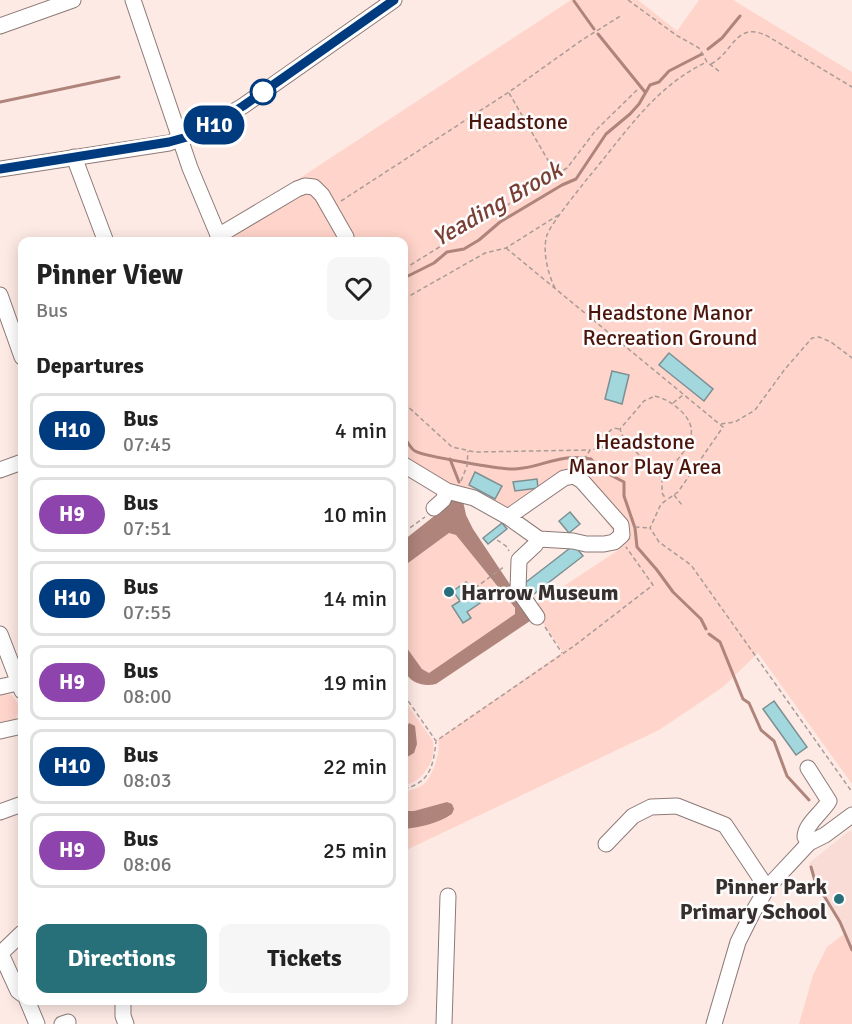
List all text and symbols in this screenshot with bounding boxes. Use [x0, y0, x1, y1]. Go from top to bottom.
unlabelled marker [250, 79, 276, 105]
line badge: H10 [180, 106, 248, 144]
park label: Headstone [468, 108, 568, 135]
text: H10 [195, 112, 233, 138]
water label: Yeading Brook [427, 154, 569, 253]
button: heart [327, 257, 390, 320]
text: Pinner View [36, 258, 183, 292]
text: Bus [36, 298, 68, 323]
park label: Headstone Manor Recreation Ground [583, 299, 757, 351]
text: Departures [36, 352, 144, 379]
text: Bus [123, 405, 158, 432]
text: H10 [53, 417, 91, 443]
text: 4 min [335, 417, 387, 444]
park label: Headstone Manor Play Area [568, 428, 722, 480]
text: 07:45 [123, 432, 172, 457]
text: Bus [123, 489, 158, 516]
text: H9 [59, 501, 85, 527]
text: 10 min [323, 501, 387, 528]
text: 07:51 [123, 516, 172, 541]
text: Bus [123, 573, 158, 600]
place label: Harrow Museum [461, 579, 619, 606]
text: H10 [53, 585, 91, 611]
text: 14 min [323, 585, 387, 612]
marker: Harrow Museum [442, 585, 456, 599]
text: 07:55 [123, 600, 172, 625]
text: Bus [123, 657, 158, 684]
text: H9 [59, 669, 85, 695]
text: 19 min [323, 669, 387, 696]
text: 08:00 [123, 684, 172, 709]
text: Bus [123, 741, 158, 768]
text: H10 [53, 753, 91, 779]
text: 22 min [323, 753, 387, 780]
text: 08:03 [123, 768, 172, 793]
text: Bus [123, 825, 158, 852]
text: H9 [59, 837, 85, 863]
text: 25 min [323, 837, 387, 864]
text: 08:06 [123, 852, 172, 877]
place label: Pinner Park Primary School [680, 873, 827, 925]
marker: Pinner Park Primary School [832, 892, 846, 906]
button: Directions [36, 924, 207, 993]
button: Tickets [219, 924, 390, 993]

